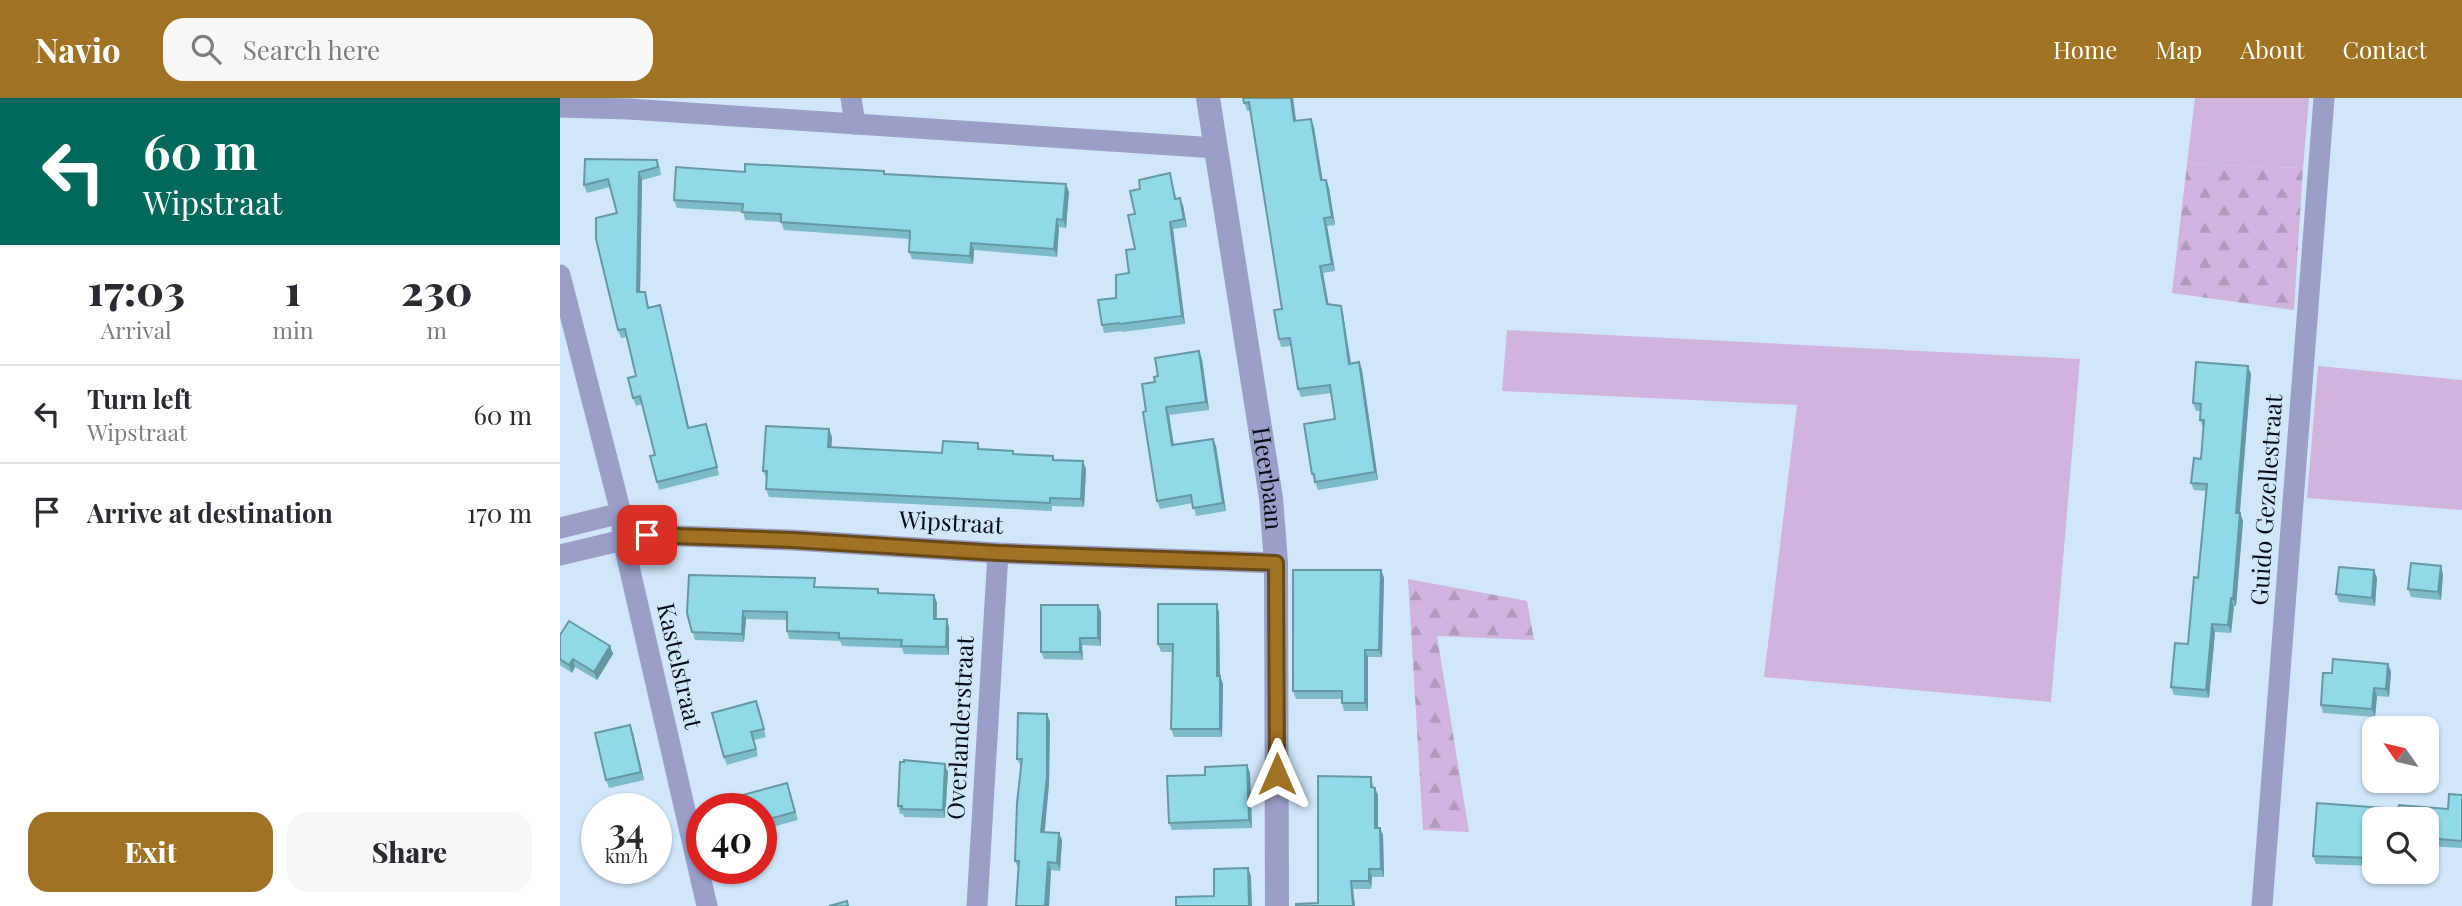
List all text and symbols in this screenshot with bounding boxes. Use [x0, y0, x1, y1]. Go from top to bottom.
search box [163, 18, 653, 81]
text: Navio [35, 27, 121, 71]
icon: search [187, 30, 225, 68]
text: Search here [243, 32, 380, 67]
text: Home [2053, 33, 2117, 65]
text: Map [2155, 33, 2202, 65]
text: About [2240, 33, 2304, 65]
text: Contact [2342, 33, 2427, 65]
text: 60 m [143, 117, 258, 182]
icon: left [28, 126, 119, 217]
text: Wipstraat [143, 180, 282, 223]
text: 17:03 [88, 261, 185, 317]
text: 1 [285, 261, 301, 317]
text: 230 [401, 261, 472, 317]
text: Arrival [101, 314, 172, 345]
text: min [273, 314, 313, 345]
text: m [426, 314, 447, 345]
text: Turn left [87, 381, 192, 416]
street label: Guido Gezellestraat [2242, 393, 2288, 606]
icon: left [28, 395, 66, 433]
text: 60 m [473, 397, 532, 432]
text: Wipstraat [87, 416, 187, 447]
street label: Heerbaan [1246, 424, 1291, 531]
icon: arrive [28, 493, 66, 531]
text: Arrive at destination [87, 495, 333, 530]
text: 170 m [467, 495, 532, 530]
street label: Wipstraat [897, 502, 1005, 540]
pin [617, 505, 677, 565]
icon: arrive [628, 516, 666, 554]
street label: Kastelstraat [651, 599, 711, 732]
street label: Overlanderstraat [938, 635, 980, 821]
north arrow [2362, 716, 2440, 793]
map controls [2362, 716, 2439, 884]
position arrow [1240, 737, 1314, 811]
speed limit sign: 40 [686, 793, 777, 884]
text: 34 [609, 806, 644, 853]
button: search [2362, 807, 2439, 884]
button: Exit [28, 812, 273, 892]
button: Share [287, 812, 532, 892]
text: km/h [605, 844, 648, 868]

